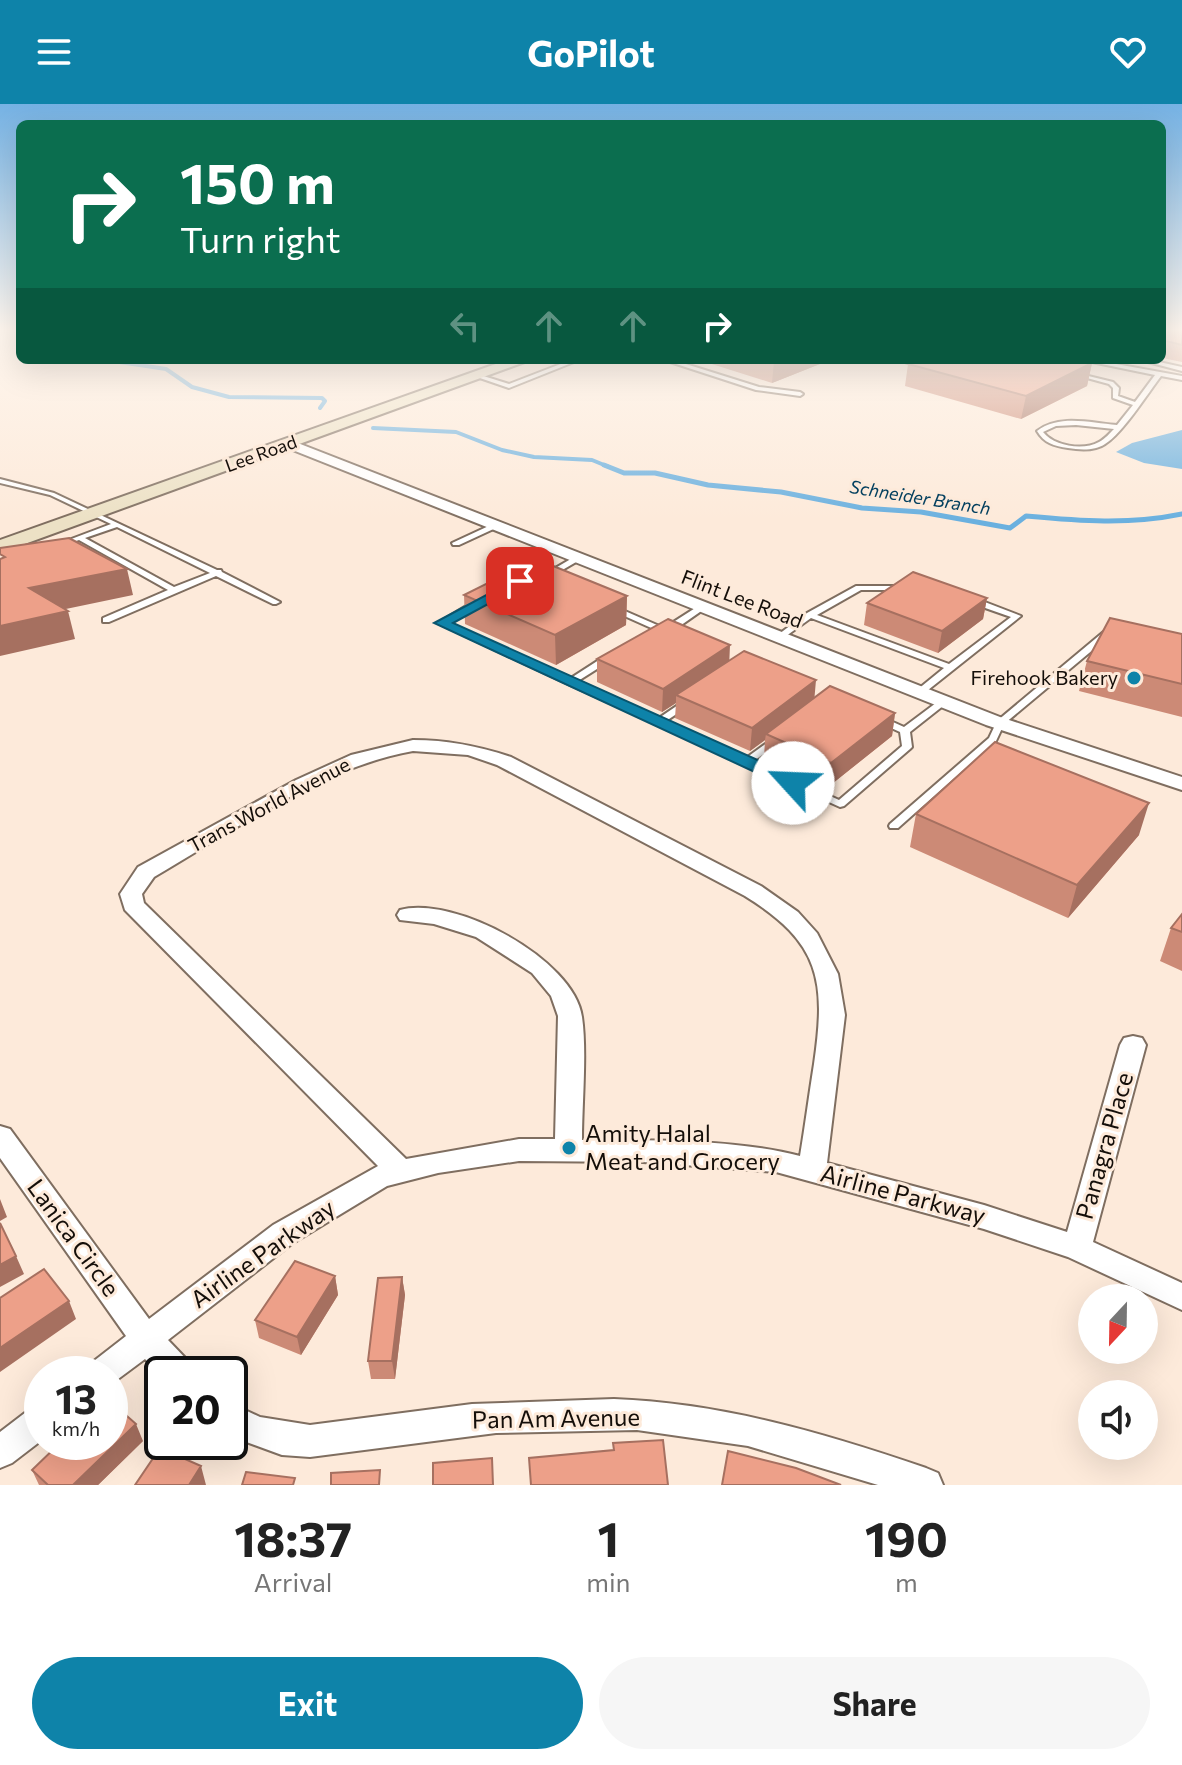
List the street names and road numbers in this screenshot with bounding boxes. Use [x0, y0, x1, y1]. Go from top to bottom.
street label: Lee Road [222, 430, 300, 476]
street label: Flint Lee Road [678, 564, 807, 632]
street label: Trans World Avenue [183, 751, 354, 857]
street label: Panagra Place [1069, 1069, 1138, 1222]
street label: Airline Parkway [818, 1158, 989, 1229]
street label: Lanica Circle [22, 1173, 126, 1301]
street label: Airline Parkway [184, 1192, 340, 1313]
street label: Pan Am Avenue [472, 1402, 640, 1433]

